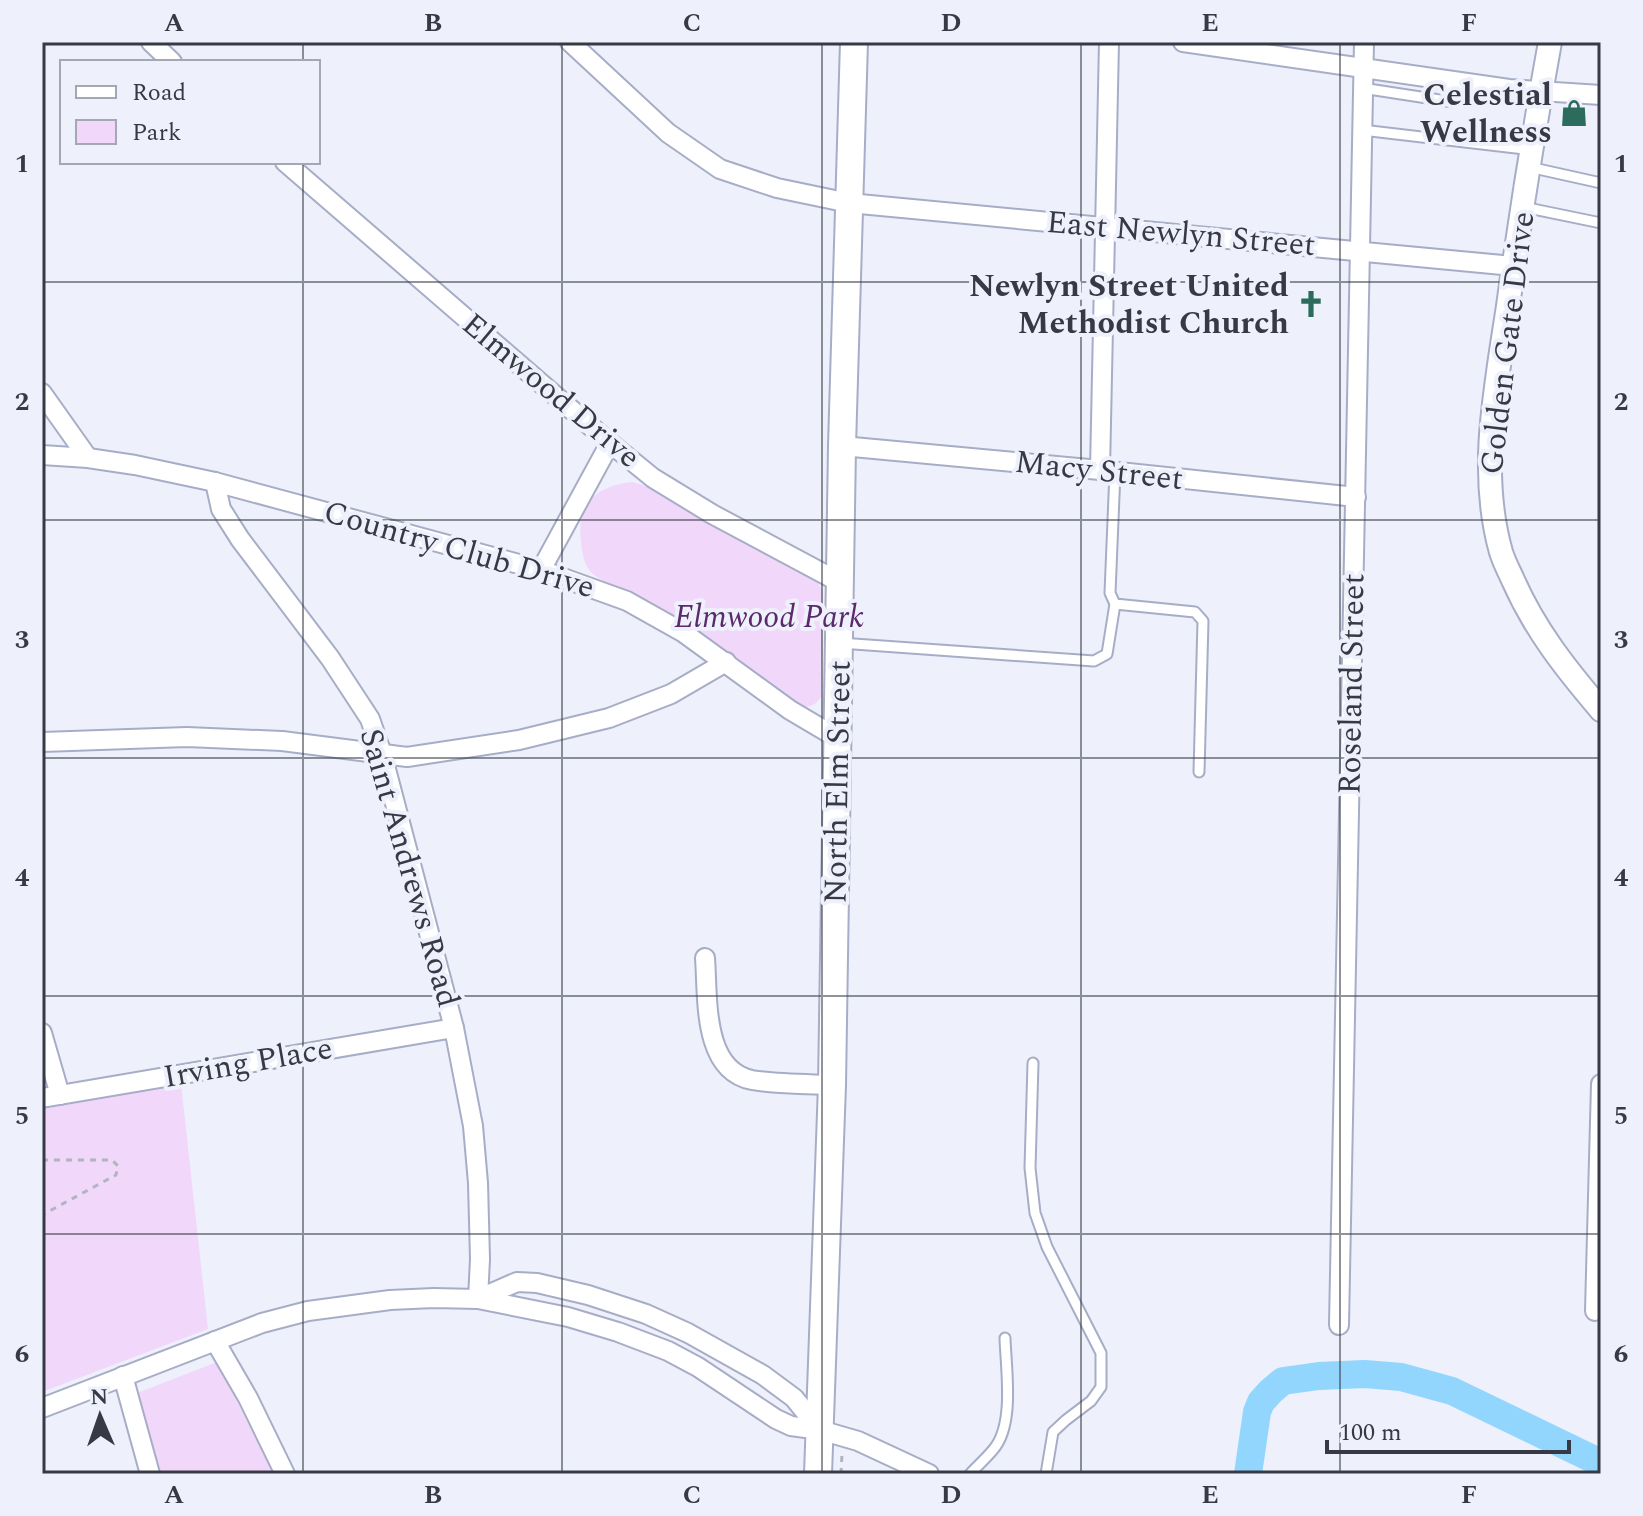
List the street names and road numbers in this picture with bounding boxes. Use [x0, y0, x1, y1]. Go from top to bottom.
street label: East Newlyn Street [1044, 198, 1318, 270]
street label: Golden Gate Drive [1468, 209, 1548, 477]
street label: Elmwood Drive [451, 301, 651, 481]
street label: Macy Street [1012, 438, 1186, 504]
street label: Country Club Drive [318, 488, 600, 612]
street label: Roseland Street [1326, 573, 1378, 795]
street label: North Elm Street [811, 660, 865, 904]
street label: Saint Andrews Road [346, 723, 472, 1013]
street label: Irving Place [160, 1024, 336, 1102]

